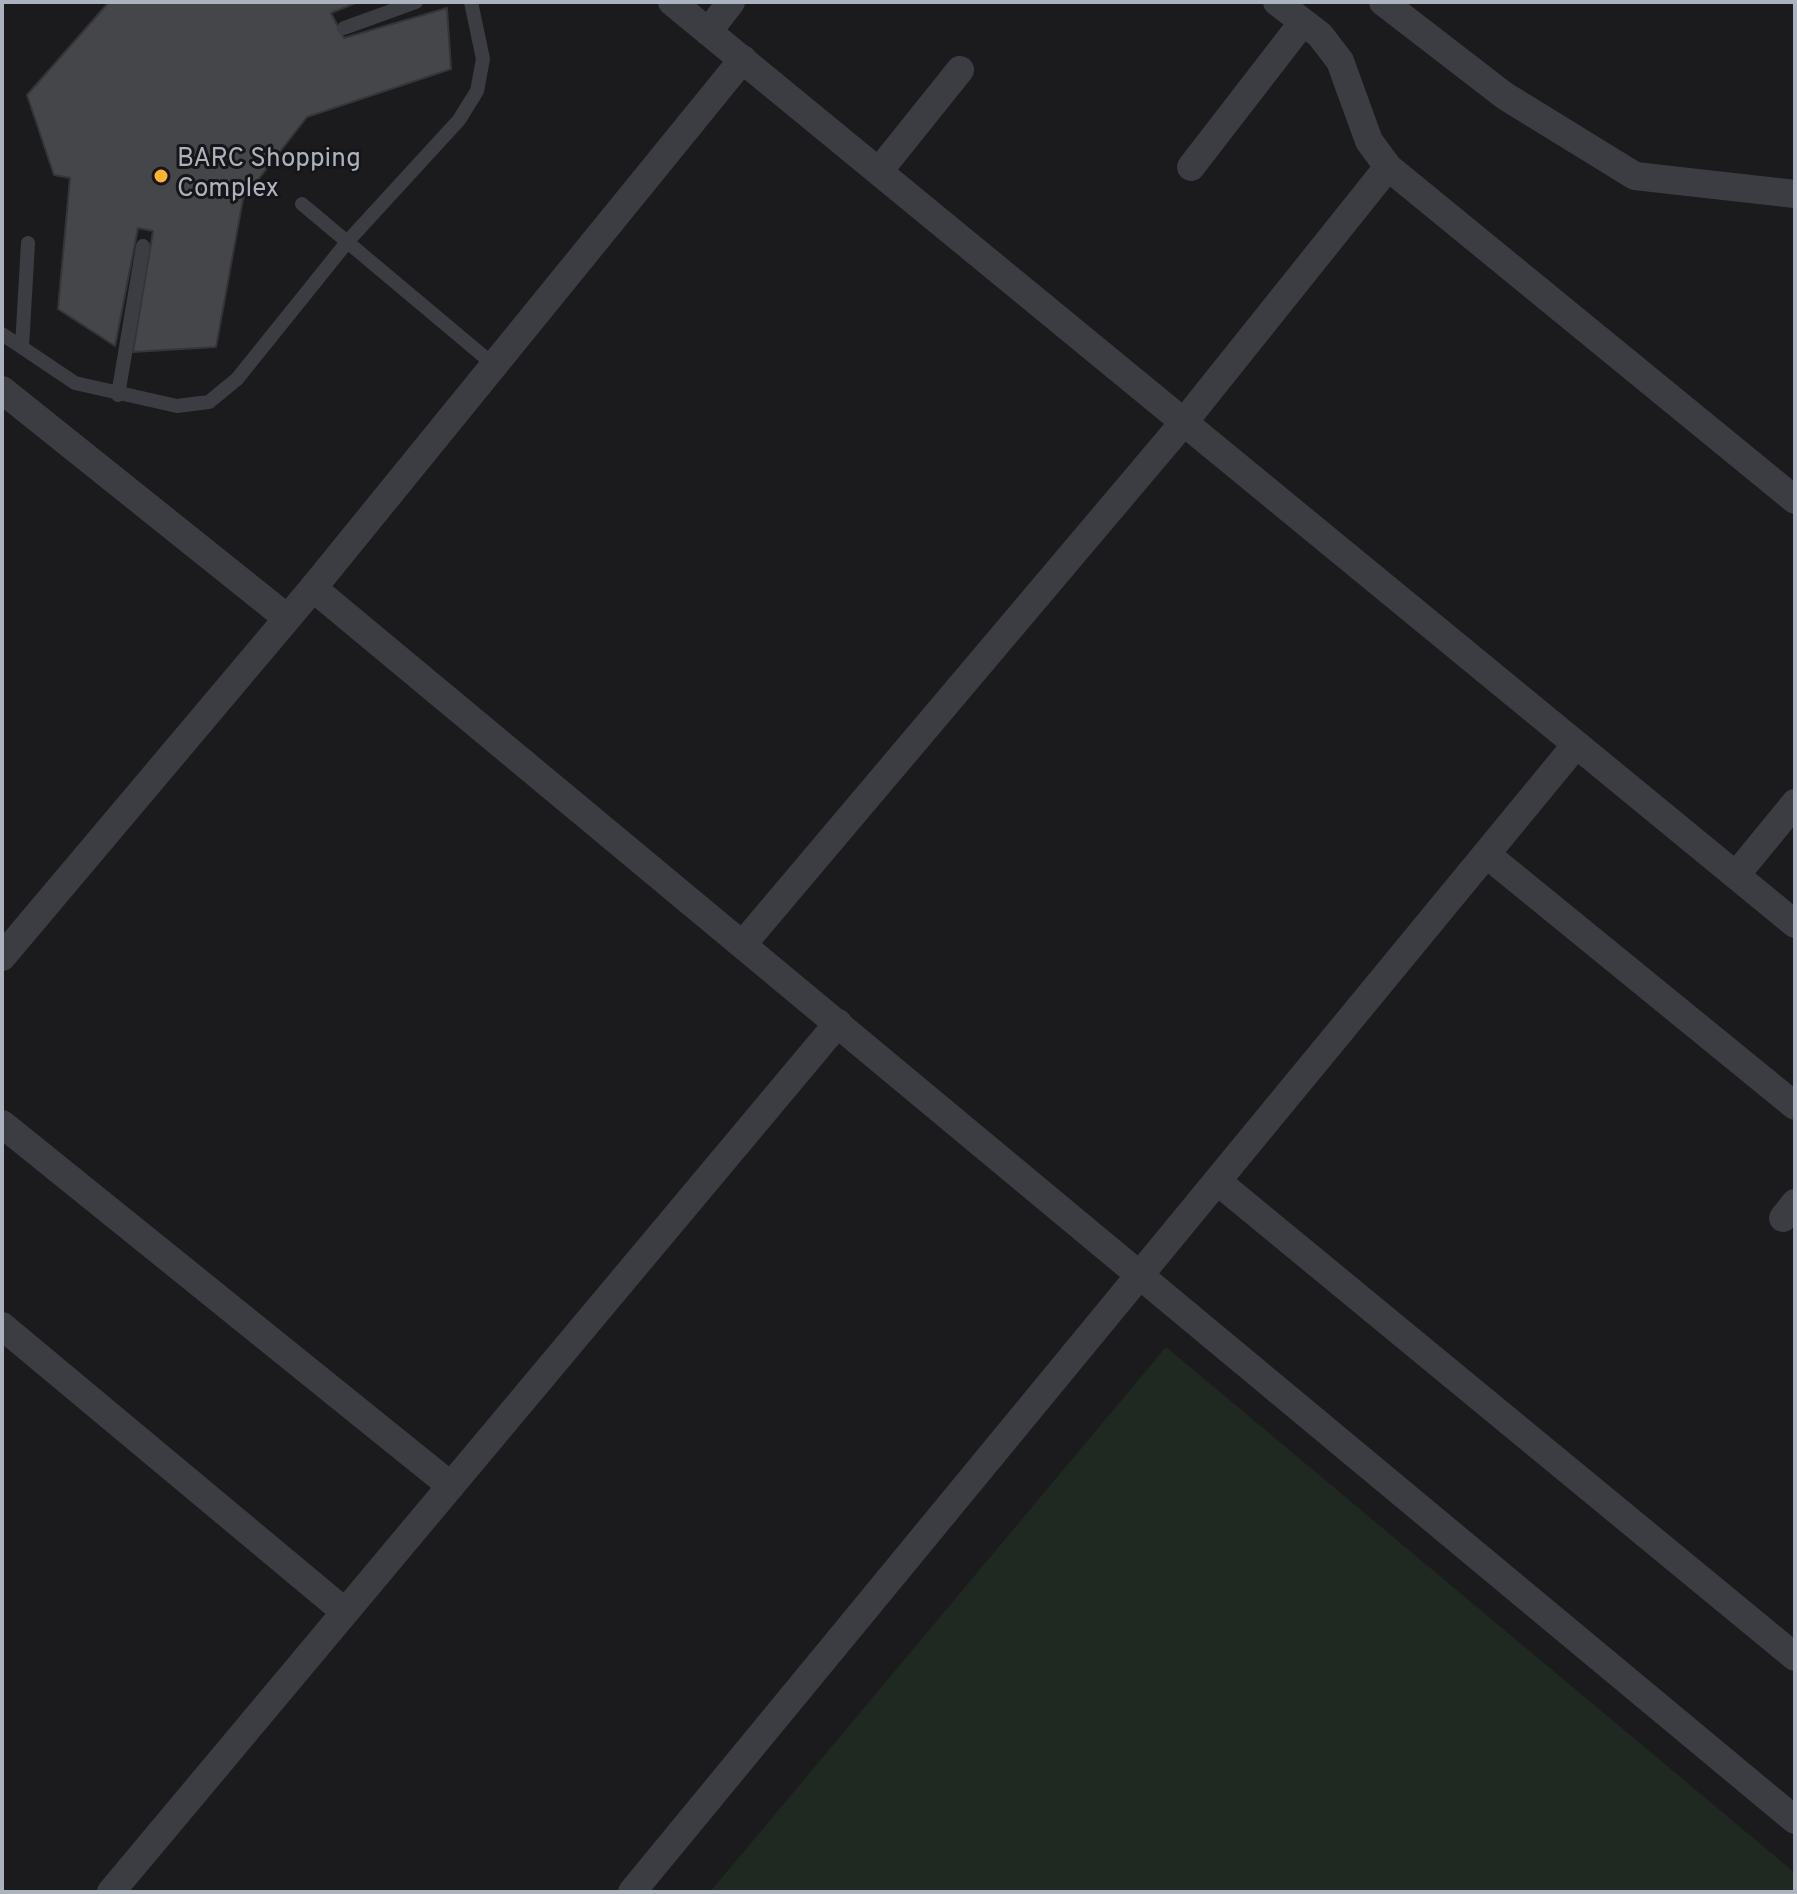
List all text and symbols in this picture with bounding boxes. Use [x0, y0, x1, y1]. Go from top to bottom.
place label: BARC Shopping Complex [177, 145, 361, 206]
marker: BARC Shopping Complex [152, 167, 170, 185]

